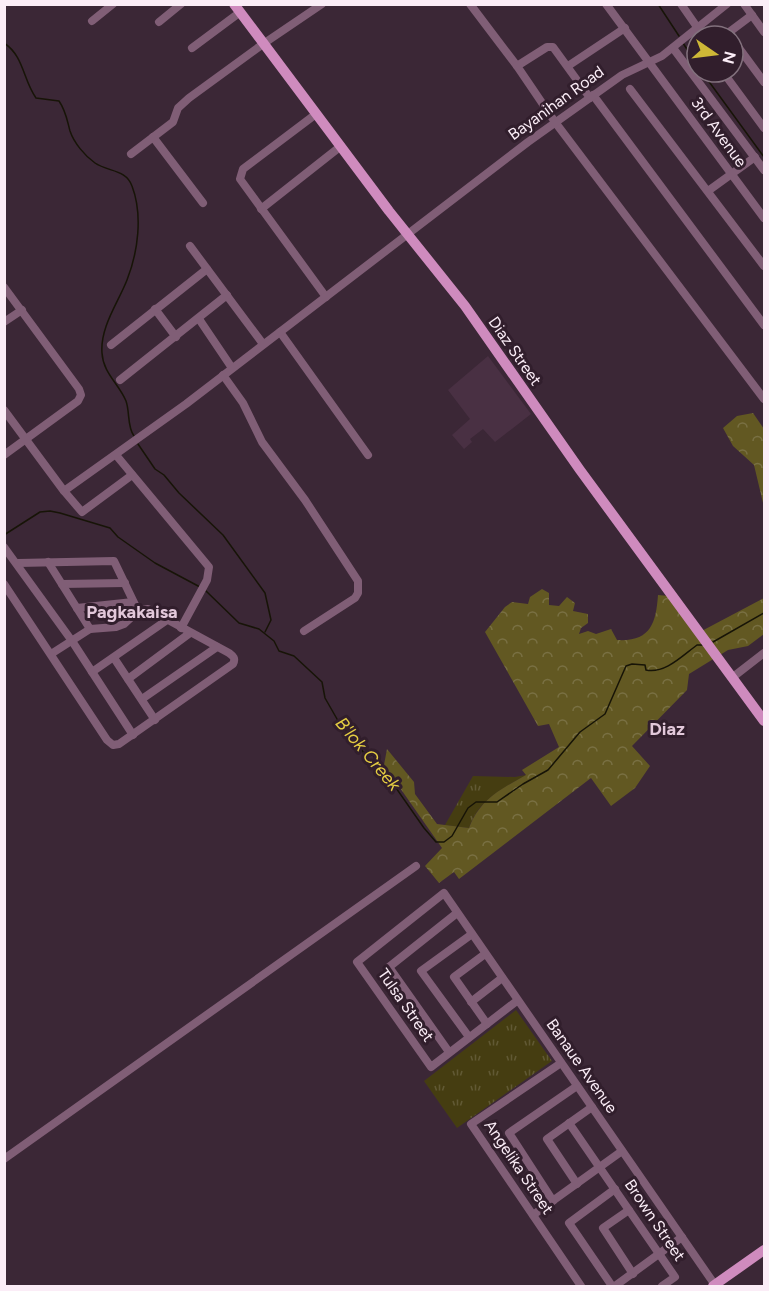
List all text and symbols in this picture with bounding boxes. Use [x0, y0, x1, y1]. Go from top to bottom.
north arrow [685, 24, 745, 84]
text: N [718, 49, 740, 66]
street label: Bayanihan Road [504, 62, 608, 144]
street label: 3rd Avenue [687, 93, 751, 171]
street label: Diaz Street [484, 313, 546, 389]
district label: Pagkakaisa [86, 601, 178, 623]
water label: B'lok Creek [331, 713, 406, 796]
district label: Diaz [649, 718, 685, 740]
street label: Tulsa Street [374, 965, 438, 1045]
street label: Banaue Avenue [542, 1015, 622, 1117]
street label: Angelika Street [480, 1116, 558, 1218]
street label: Brown Street [621, 1176, 689, 1264]

